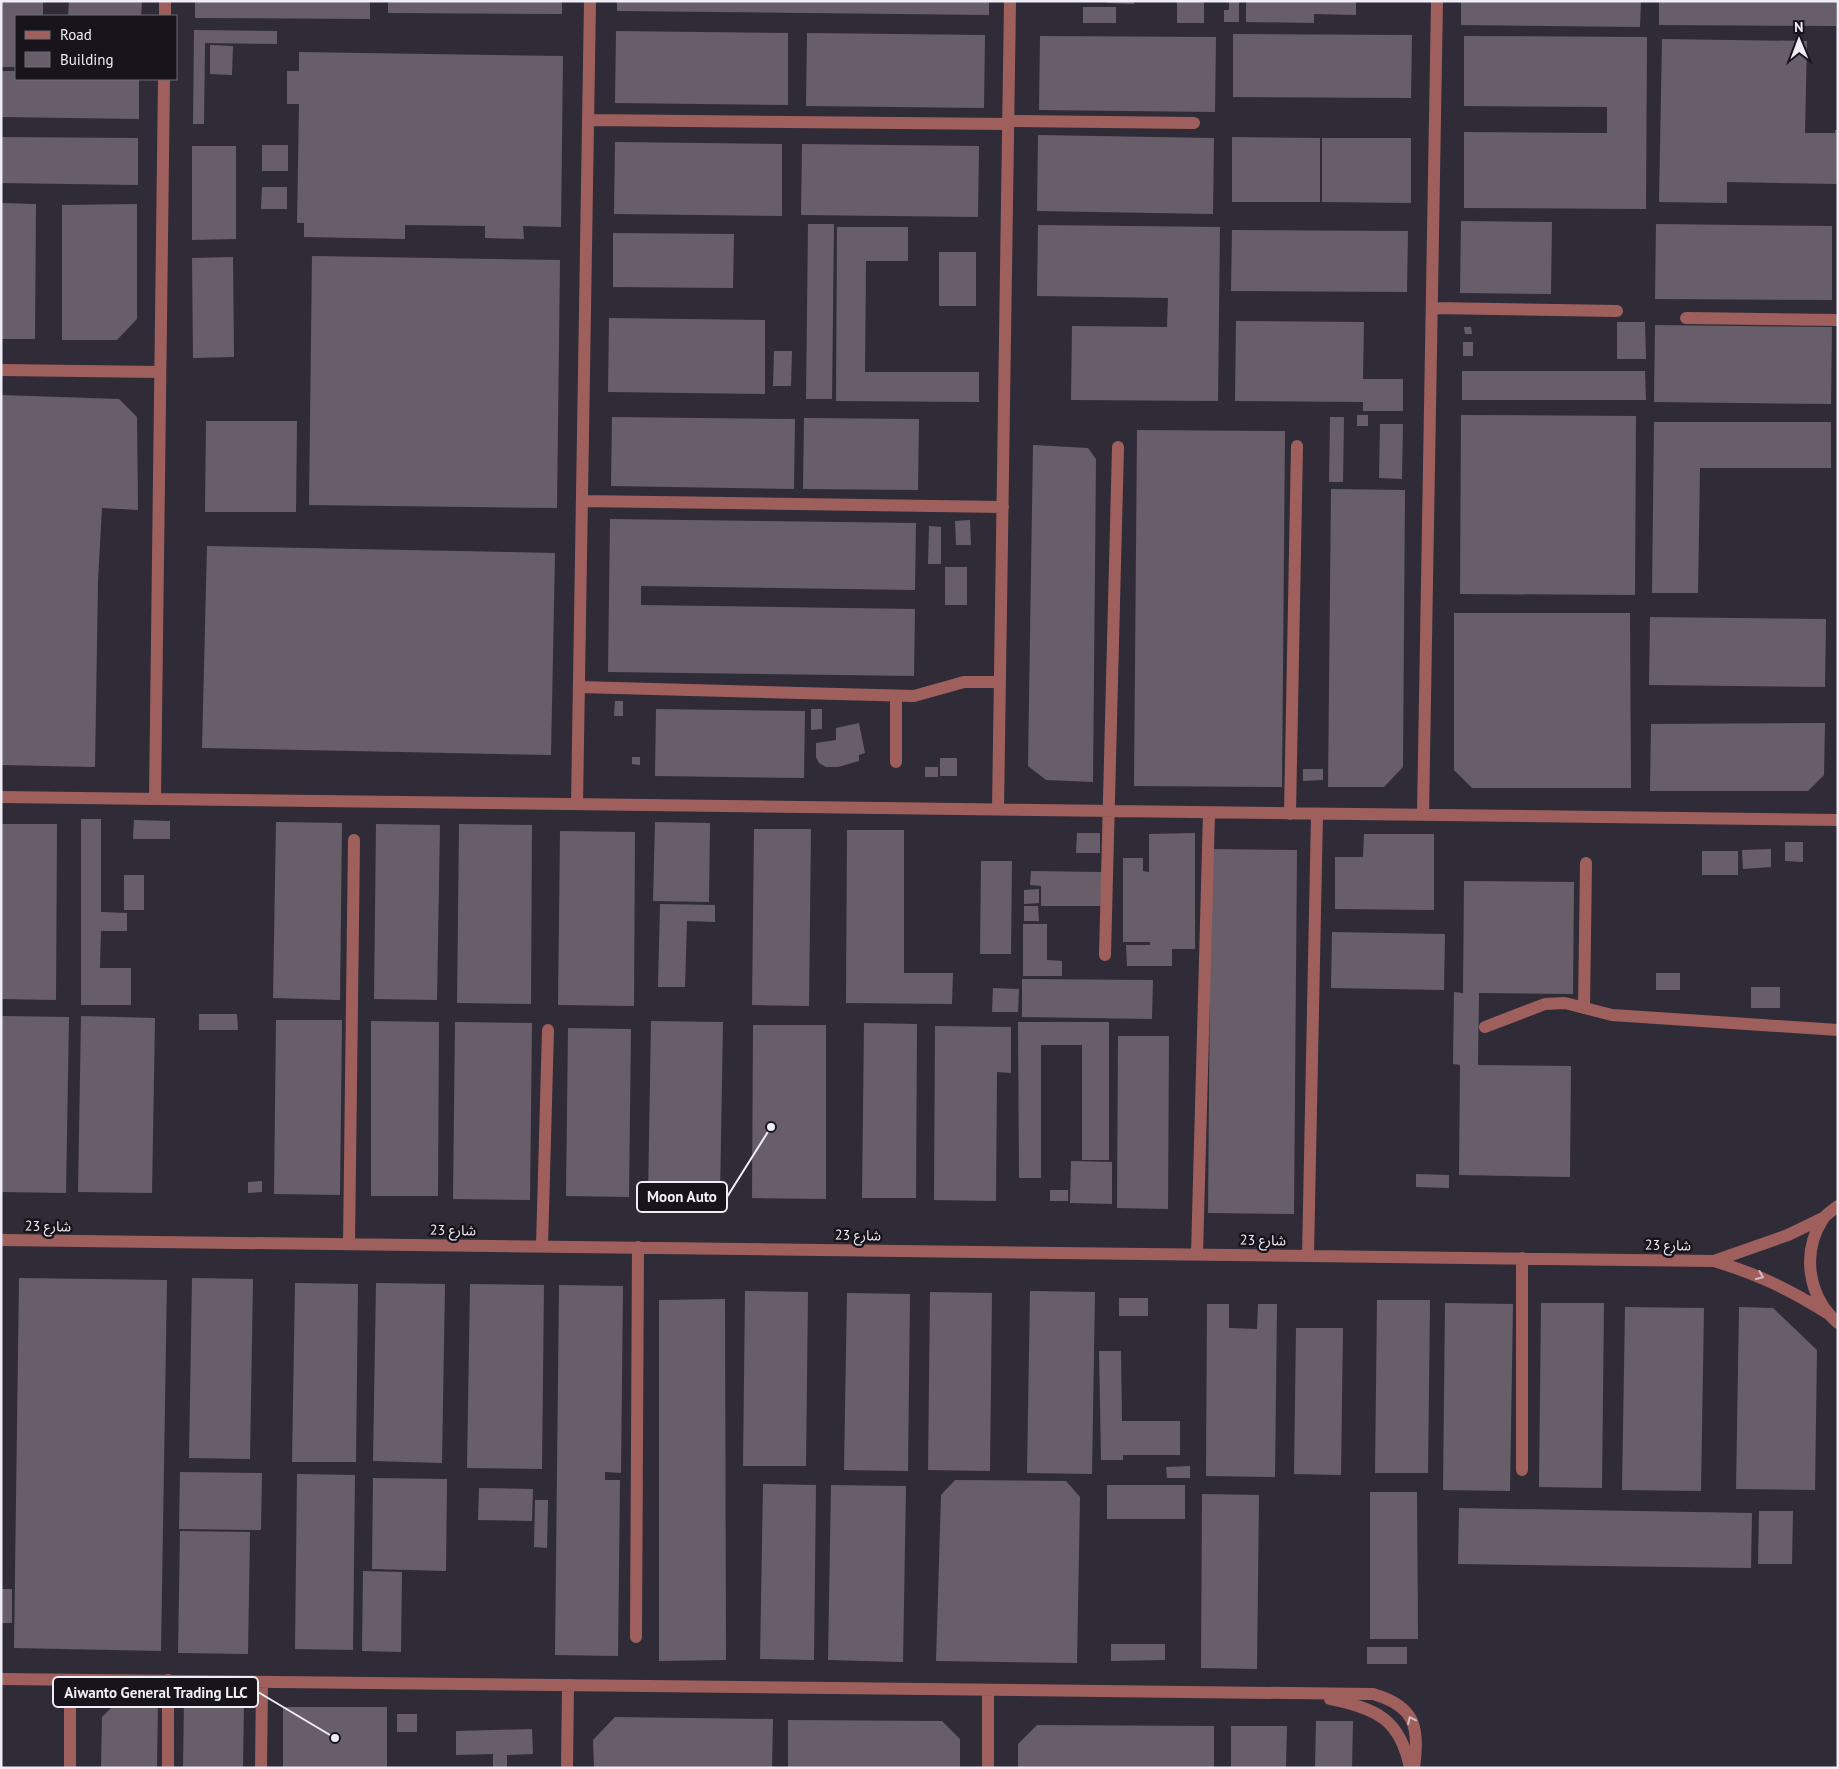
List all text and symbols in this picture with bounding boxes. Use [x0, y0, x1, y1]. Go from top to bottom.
legend [15, 15, 178, 80]
north arrow [1774, 15, 1824, 65]
text: N [1794, 18, 1804, 36]
text: Road [60, 25, 92, 44]
text: Building [60, 50, 114, 69]
callout: Moon Auto [637, 1182, 727, 1212]
text: Moon Auto [647, 1187, 717, 1206]
street label: شارع 23 [25, 1217, 71, 1237]
street label: شارع 23 [430, 1221, 476, 1241]
street label: شارع 23 [835, 1226, 881, 1246]
street label: شارع 23 [1240, 1231, 1286, 1251]
street label: شارع 23 [1645, 1236, 1691, 1256]
one-way arrow [1755, 1270, 1764, 1281]
callout: Aiwanto General Trading LLC [53, 1677, 258, 1707]
text: Aiwanto General Trading LLC [64, 1683, 248, 1702]
one-way arrow [1407, 1716, 1417, 1725]

